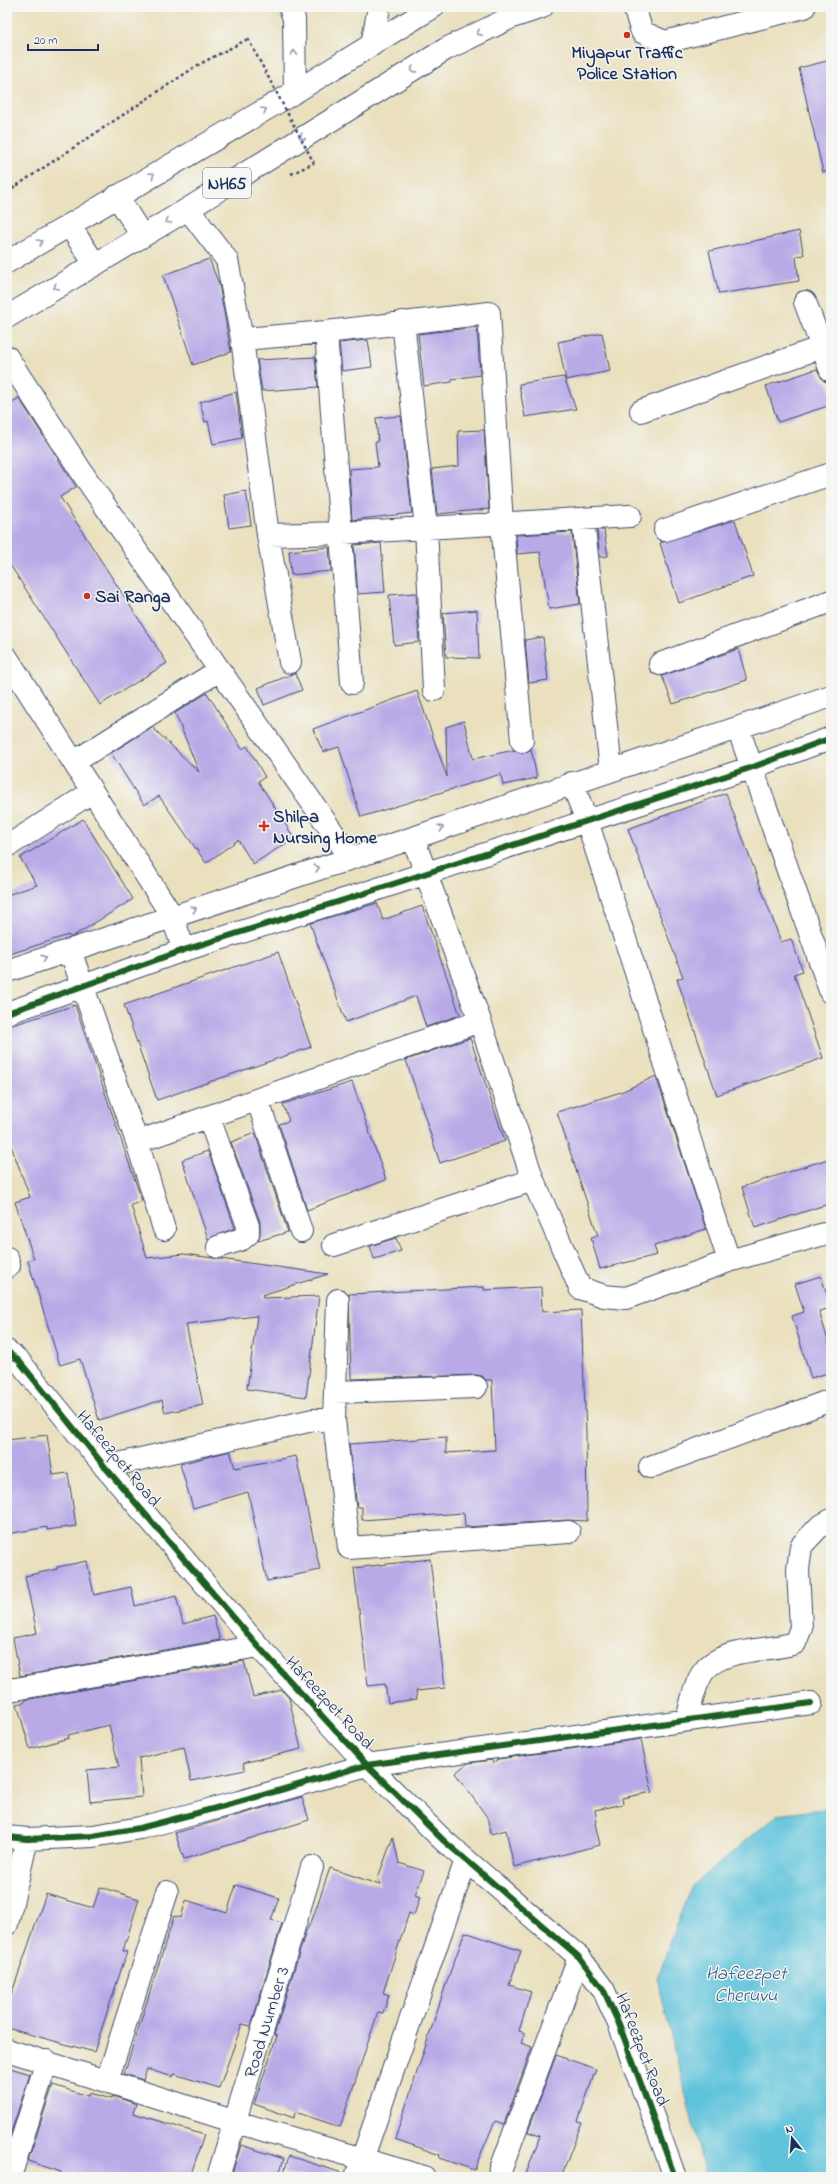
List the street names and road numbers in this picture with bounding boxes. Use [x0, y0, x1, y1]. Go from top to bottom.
road number: NH65 [203, 168, 251, 198]
street label: Hafeezpet Road [69, 1405, 166, 1514]
street label: Hafeezpet Road [278, 1651, 379, 1756]
street label: Road Number 3 [239, 1964, 297, 2081]
street label: Hafeezpet Road [608, 1989, 675, 2110]

